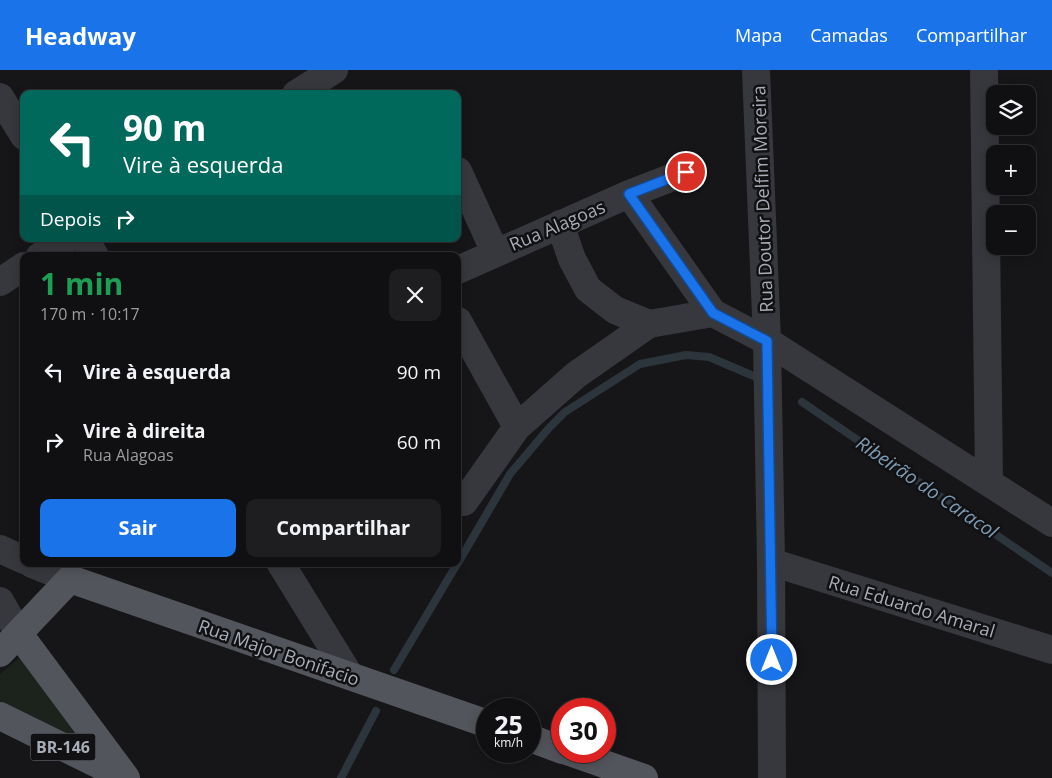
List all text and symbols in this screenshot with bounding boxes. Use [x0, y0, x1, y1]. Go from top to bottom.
text: Headway [25, 19, 136, 52]
text: Mapa [735, 23, 782, 47]
text: Camadas [810, 23, 888, 47]
text: Compartilhar [916, 23, 1027, 47]
street label: Rua Doutor Delfim Moreira [746, 85, 778, 313]
map controls [986, 85, 1036, 255]
button: layers [986, 85, 1036, 135]
text: 90 m [123, 104, 206, 151]
icon: left [40, 110, 105, 175]
button: + [986, 145, 1036, 195]
text: Vire à esquerda [123, 149, 284, 179]
pin [665, 151, 707, 193]
icon: arrive [672, 158, 700, 186]
street label: Rua Alagoas [505, 194, 609, 256]
icon: right [111, 205, 139, 233]
button: − [986, 205, 1036, 255]
text: Depois [40, 206, 101, 232]
text: 1 min [40, 263, 123, 304]
button: close [389, 269, 441, 321]
text: 170 m · 10:17 [40, 303, 140, 325]
icon: left [40, 358, 68, 386]
text: Vire à esquerda [83, 359, 231, 385]
text: 90 m [397, 359, 441, 385]
text: Vire à direita [83, 418, 206, 444]
icon: right [40, 428, 68, 456]
text: 60 m [397, 429, 441, 455]
water label: Ribeirão do Caracol [851, 430, 1004, 545]
text: Rua Alagoas [83, 444, 174, 466]
button: Sair [40, 499, 236, 557]
button: Compartilhar [246, 499, 441, 557]
street label: Rua Eduardo Amaral [826, 569, 998, 643]
street label: Rua Major Bonifacio [195, 613, 363, 691]
position arrow [745, 633, 797, 685]
speed limit sign: 30 [551, 698, 616, 763]
text: 25 [494, 707, 523, 741]
road number: BR-146 [30, 734, 96, 760]
text: km/h [494, 734, 523, 751]

